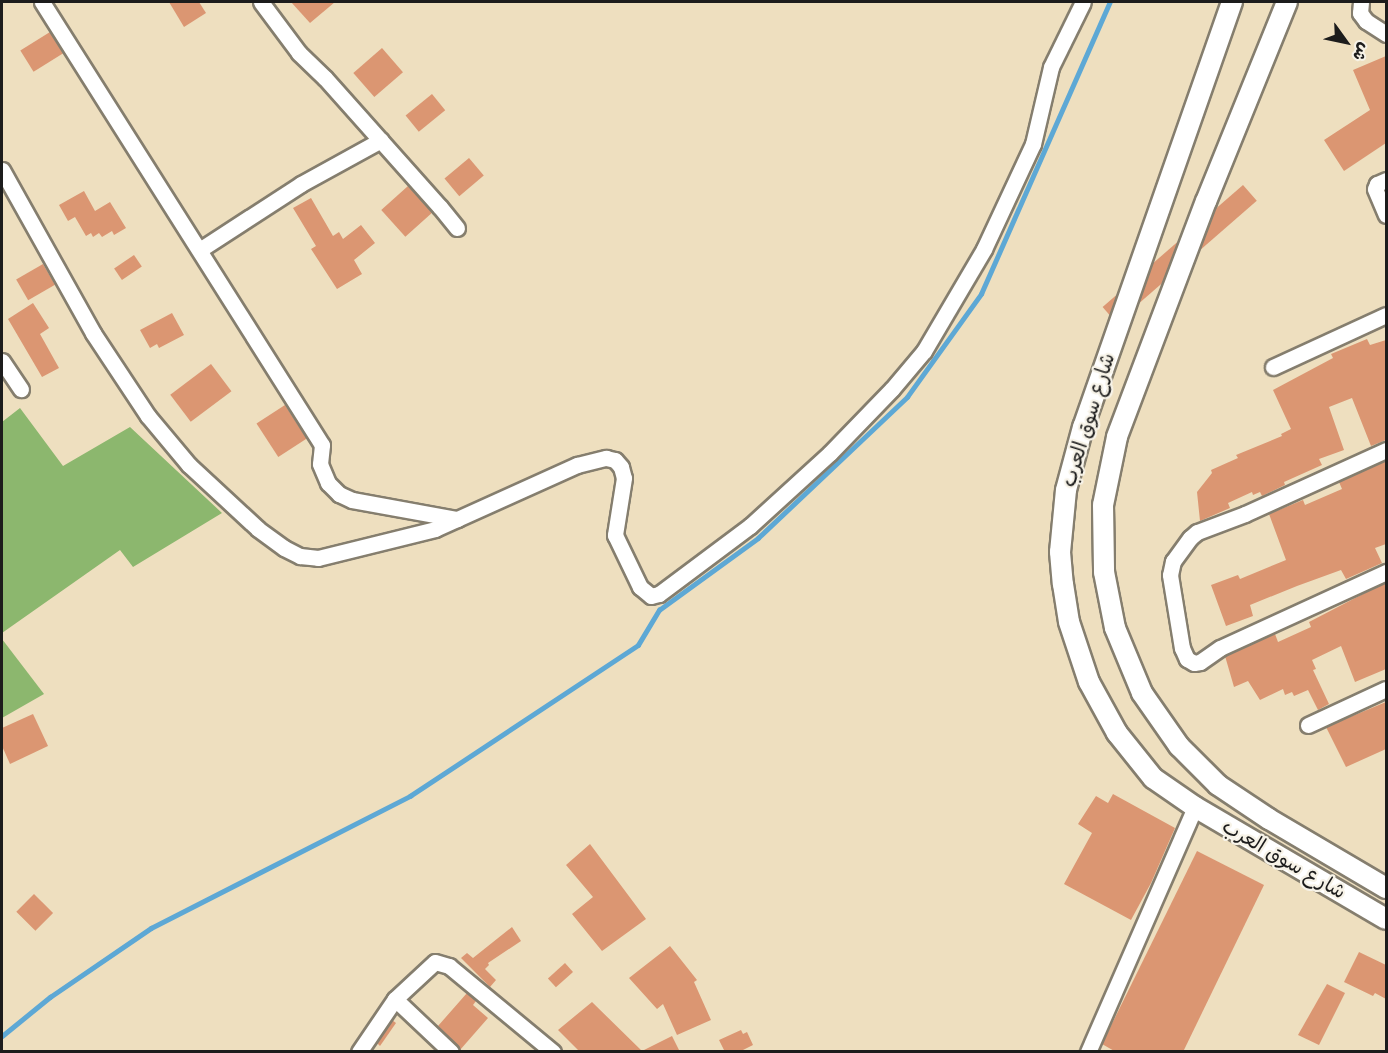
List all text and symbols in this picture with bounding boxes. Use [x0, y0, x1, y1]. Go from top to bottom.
north arrow [1316, 12, 1376, 72]
text: ش [1345, 37, 1378, 67]
street label: شارع سوق العرب [1056, 350, 1120, 490]
street label: شارع سوق العرب [1218, 814, 1350, 904]

